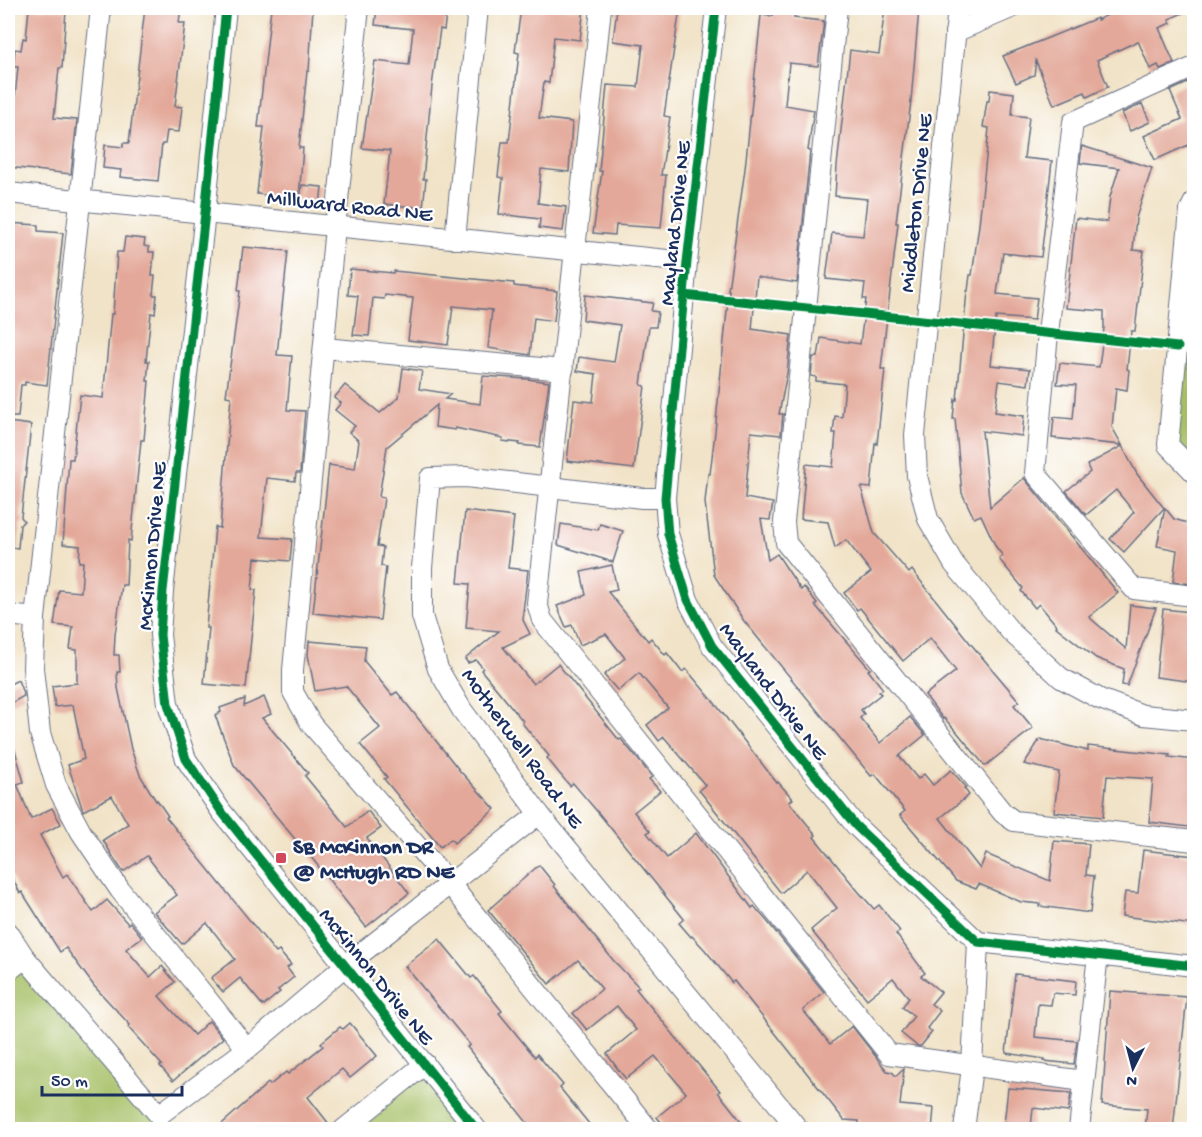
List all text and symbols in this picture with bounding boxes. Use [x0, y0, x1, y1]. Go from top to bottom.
street label: Middleton Drive NE [896, 112, 940, 294]
street label: Mayland Drive NE [655, 139, 699, 307]
street label: Millward Road NE [266, 186, 435, 230]
street label: McKinnon Drive NE [134, 460, 174, 632]
street label: Mayland Drive NE [712, 619, 833, 767]
street label: Motherwell Road NE [454, 664, 588, 835]
place label: SB McKinnon DR @ McHugh RD NE [293, 836, 456, 887]
marker: SB McKinnon DR @ McHugh RD NE [274, 851, 288, 865]
street label: McKinnon Drive NE [312, 904, 439, 1052]
north arrow [1103, 1038, 1163, 1098]
scale bar [42, 1059, 182, 1097]
text: N [1125, 1069, 1138, 1089]
text: 50 m [51, 1072, 88, 1093]

